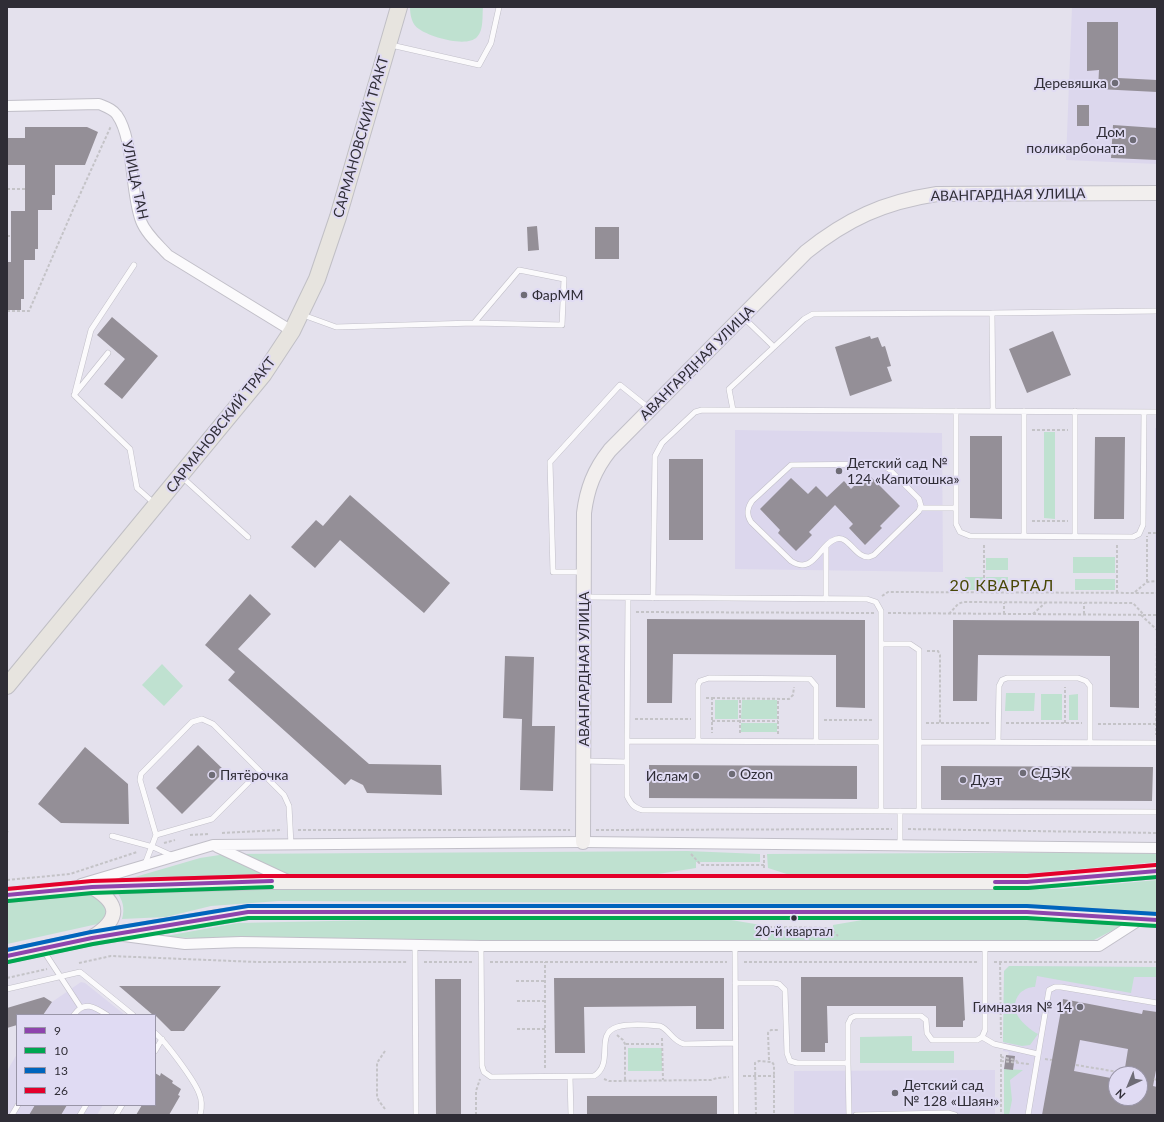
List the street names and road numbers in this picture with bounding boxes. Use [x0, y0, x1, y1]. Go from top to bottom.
street label: САРМАНОВСКИЙ ТРАКТ [330, 54, 392, 220]
street label: УЛИЦА ТАН [118, 139, 152, 221]
street label: АВАНГАРДНАЯ УЛИЦА [930, 185, 1086, 205]
street label: АВАНГАРДНАЯ УЛИЦА [636, 302, 758, 424]
street label: САРМАНОВСКИЙ ТРАКТ [163, 354, 279, 496]
street label: АВАНГАРДНАЯ УЛИЦА [576, 592, 592, 746]

